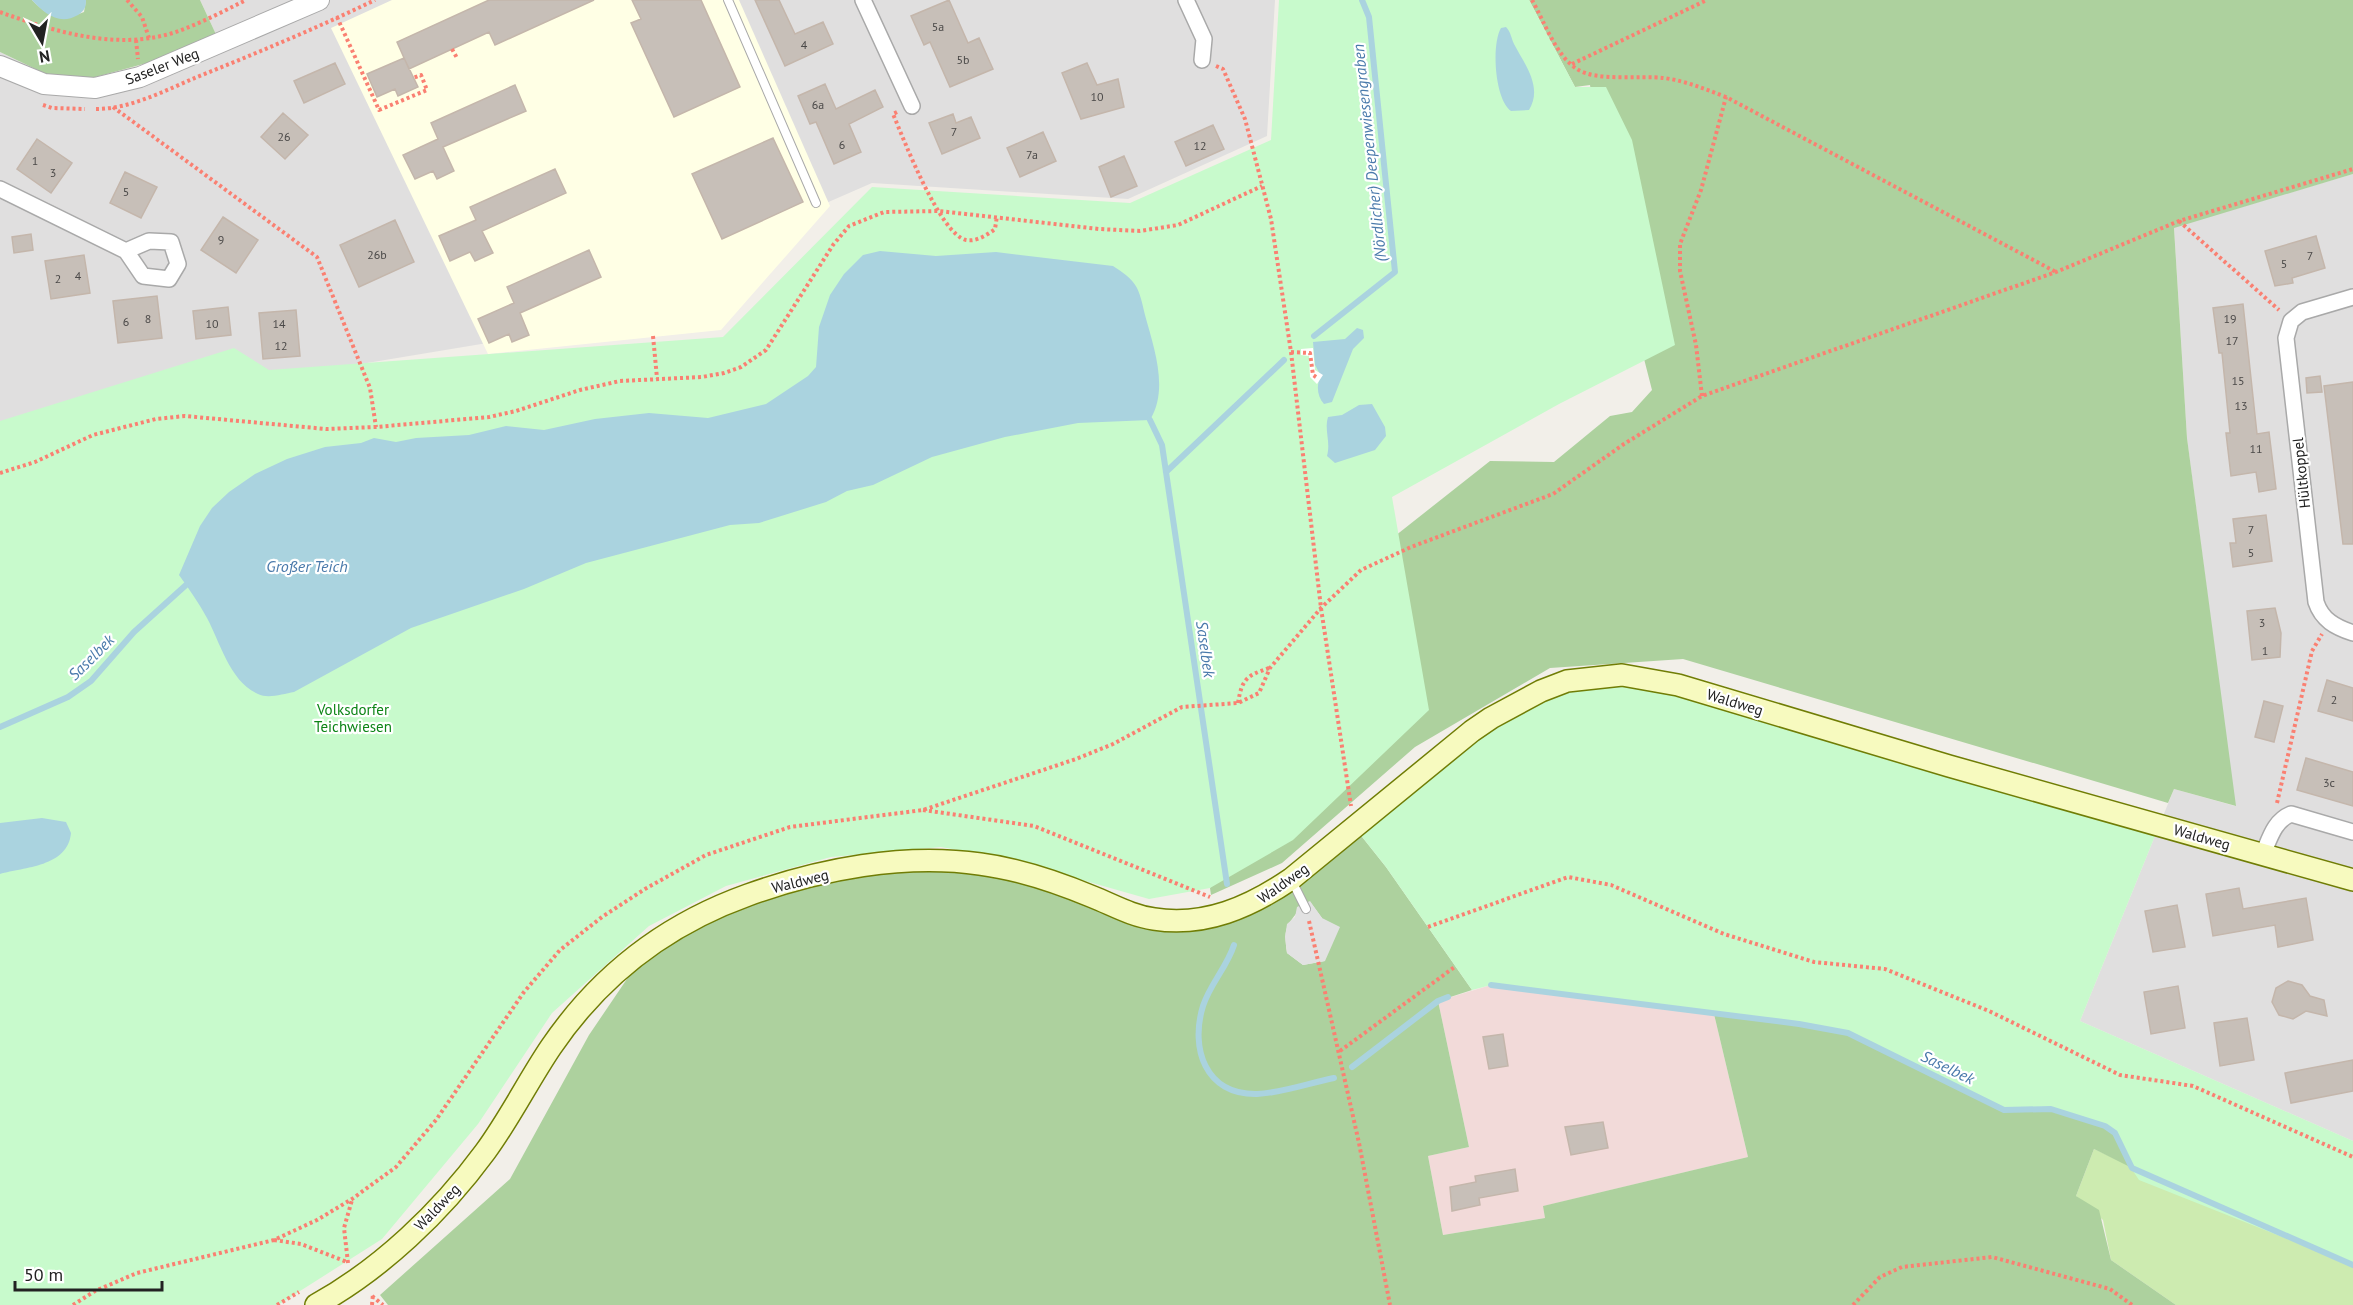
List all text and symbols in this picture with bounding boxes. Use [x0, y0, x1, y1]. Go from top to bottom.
north arrow [12, 12, 72, 72]
house number: 5a [932, 19, 944, 34]
house number: 4 [801, 37, 808, 52]
street label: Saseler Weg [122, 43, 202, 89]
water label: (Nördlicher) Deepenwiesengraben [1348, 43, 1390, 263]
text: N [38, 46, 52, 68]
house number: 5b [956, 52, 970, 67]
house number: 10 [1090, 89, 1104, 104]
house number: 6a [812, 97, 824, 112]
house number: 7 [951, 124, 957, 139]
house number: 26 [277, 129, 291, 144]
house number: 6 [839, 137, 845, 152]
house number: 12 [1193, 138, 1207, 153]
house number: 7a [1026, 147, 1038, 162]
house number: 1 [32, 153, 38, 168]
house number: 3 [50, 165, 56, 180]
house number: 5 [123, 184, 129, 199]
house number: 9 [218, 232, 224, 247]
house number: 26b [367, 247, 387, 262]
house number: 7 [2307, 248, 2313, 263]
house number: 5 [2281, 256, 2287, 271]
house number: 4 [75, 268, 82, 283]
house number: 2 [55, 271, 61, 286]
house number: 8 [145, 311, 151, 326]
house number: 19 [2223, 311, 2237, 326]
house number: 6 [123, 314, 129, 329]
house number: 10 [205, 316, 219, 331]
house number: 14 [272, 316, 286, 331]
house number: 17 [2225, 333, 2239, 348]
house number: 12 [274, 338, 288, 353]
house number: 15 [2231, 373, 2245, 388]
house number: 13 [2234, 398, 2248, 413]
street label: Hültkoppel [2288, 436, 2314, 509]
house number: 11 [2249, 441, 2263, 456]
house number: 7 [2248, 522, 2254, 537]
house number: 5 [2248, 545, 2254, 560]
water label: Großer Teich [266, 556, 348, 576]
house number: 3 [2259, 615, 2265, 630]
water label: Saselbek [1192, 619, 1220, 679]
water label: Saselbek [64, 629, 119, 684]
house number: 1 [2262, 643, 2268, 658]
street label: Waldweg [1704, 684, 1766, 720]
house number: 2 [2331, 692, 2337, 707]
park label: Volksdorfer Teichwiesen [314, 700, 392, 736]
house number: 3c [2323, 775, 2336, 790]
street label: Waldweg [2171, 820, 2233, 854]
street label: Waldweg [1254, 859, 1312, 907]
street label: Waldweg [770, 865, 830, 897]
water label: Saselbek [1918, 1046, 1979, 1089]
street label: Waldweg [410, 1180, 464, 1234]
scale bar [15, 1254, 162, 1292]
text: 50 m [24, 1263, 63, 1286]

